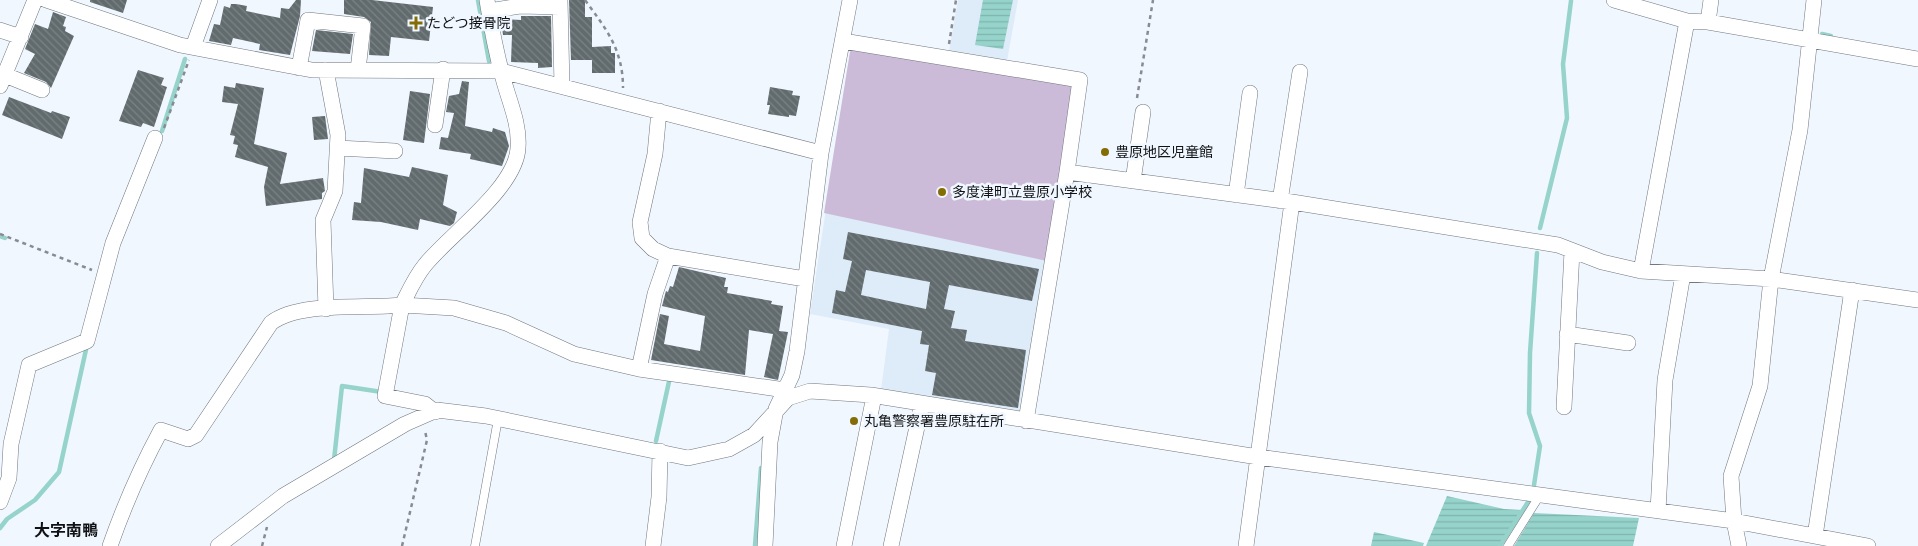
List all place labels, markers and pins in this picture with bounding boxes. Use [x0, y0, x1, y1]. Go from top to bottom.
place label: たどつ接骨院 [427, 14, 511, 32]
marker: たどつ接骨院 [409, 16, 423, 30]
place label: 豊原地区児童館 [1115, 143, 1213, 161]
marker: 豊原地区児童館 [1099, 146, 1111, 158]
place label: 多度津町立豊原小学校 [952, 183, 1092, 201]
marker: 多度津町立豊原小学校 [936, 186, 948, 198]
place label: 丸亀警察署豊原駐在所 [864, 412, 1004, 430]
marker: 丸亀警察署豊原駐在所 [848, 415, 860, 427]

